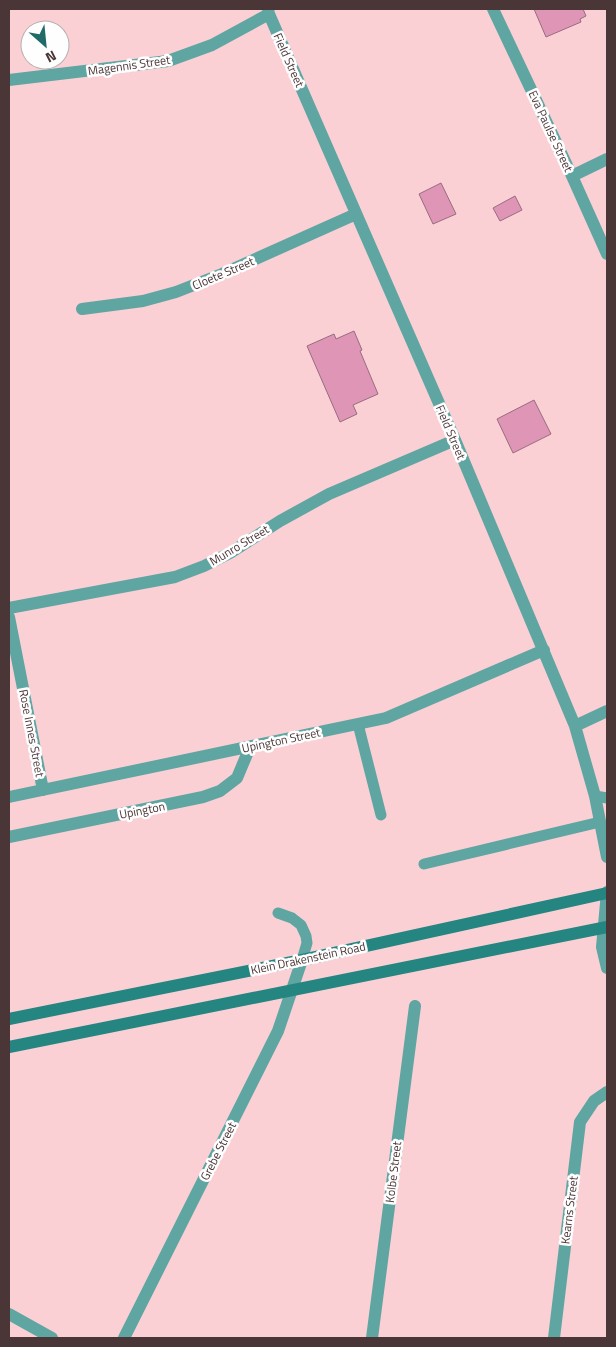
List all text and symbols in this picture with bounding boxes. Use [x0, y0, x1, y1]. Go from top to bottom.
north arrow [20, 20, 70, 70]
street label: Field Street [269, 30, 310, 91]
text: N [42, 45, 60, 69]
street label: Magennis Street [87, 50, 172, 80]
street label: Eva Paulse Street [524, 87, 579, 176]
street label: Cloete Street [189, 251, 258, 295]
street label: Field Street [431, 402, 471, 463]
street label: Munro Street [205, 519, 273, 570]
street label: Rose Innes Street [14, 688, 50, 779]
street label: Upington Street [240, 722, 323, 758]
street label: Upington [117, 796, 167, 824]
street label: Klein Drakenstein Road [249, 937, 367, 979]
street label: Grebe Street [195, 1118, 241, 1184]
street label: Kolbe Street [380, 1139, 406, 1204]
street label: Kearns Street [555, 1174, 583, 1245]

